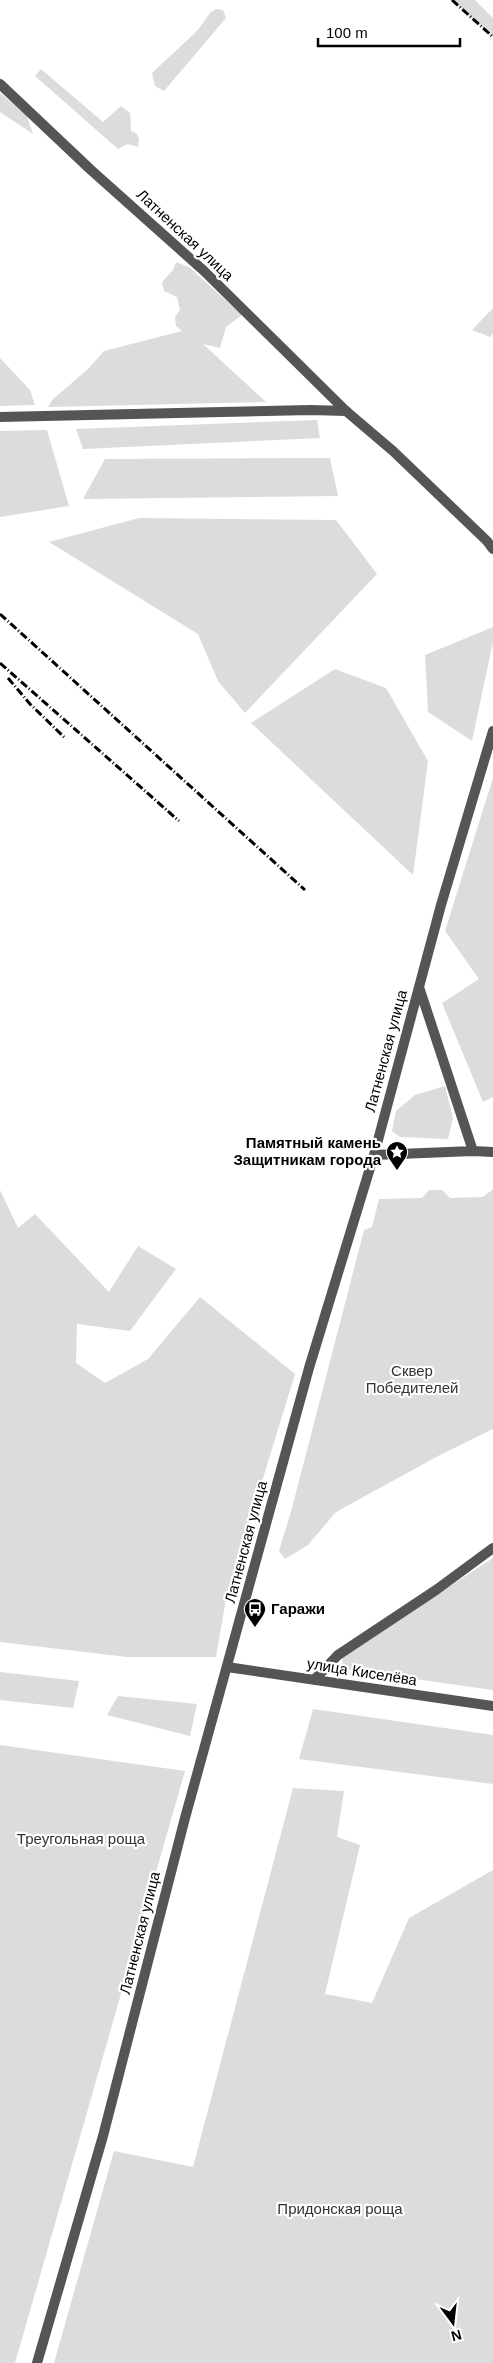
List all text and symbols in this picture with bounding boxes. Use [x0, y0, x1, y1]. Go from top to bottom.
scale bar [318, 15, 460, 47]
text: 100 m [326, 24, 368, 41]
street label: Латненская улица [134, 185, 238, 284]
street label: Латненская улица [361, 987, 410, 1114]
place label: Памятный камень Защитникам города [233, 1134, 382, 1168]
place icon: Памятный камень Защитникам города [385, 1140, 409, 1171]
park label: Сквер Победителей [366, 1362, 458, 1396]
street label: Латненская улица [221, 1478, 270, 1605]
bus stop icon: Гаражи [243, 1597, 267, 1628]
place label: Гаражи [271, 1600, 325, 1617]
street label: улица Киселёва [306, 1654, 419, 1689]
park label: Треугольная роща [17, 1830, 146, 1847]
street label: Латненская улица [116, 1869, 163, 1996]
park label: Придонская роща [277, 2200, 403, 2217]
north arrow [428, 2298, 478, 2348]
text: N [449, 2327, 463, 2345]

